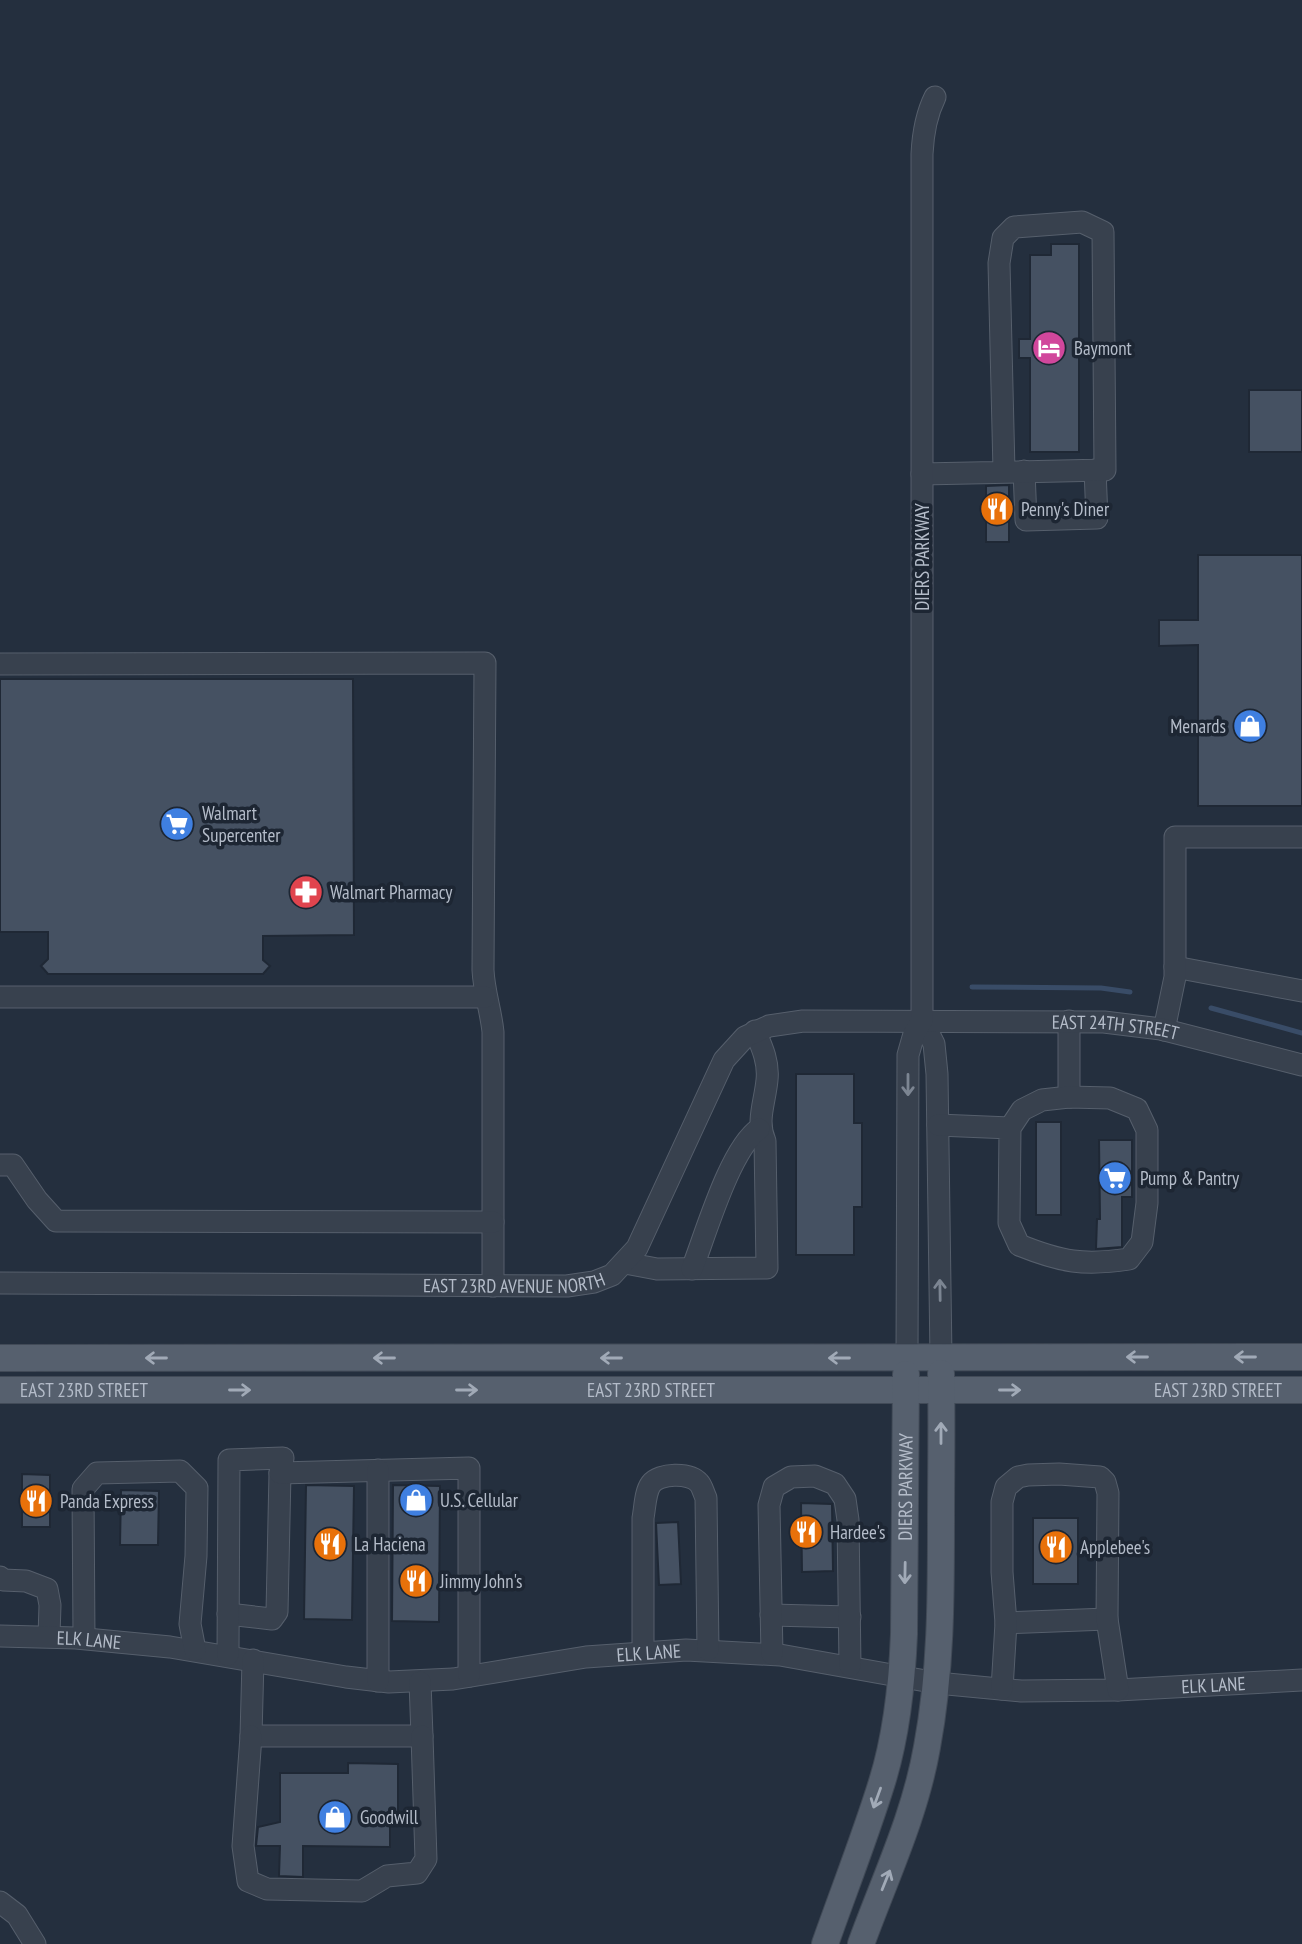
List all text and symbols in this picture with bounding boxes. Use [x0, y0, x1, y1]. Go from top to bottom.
hotel icon: Baymont [1030, 329, 1068, 367]
place label: Baymont [1074, 336, 1133, 360]
restaurant icon: Penny's Diner [978, 490, 1016, 528]
place label: Penny's Diner [1021, 497, 1110, 521]
street label: DIERS PARKWAY [910, 503, 934, 611]
shop icon: Menards [1231, 707, 1269, 745]
place label: Menards [1170, 714, 1226, 738]
place label: Walmart Supercenter [202, 801, 281, 847]
supermarket icon: Walmart Supercenter [158, 805, 196, 843]
pharmacy icon: Walmart Pharmacy [287, 873, 325, 911]
place label: Walmart Pharmacy [330, 880, 453, 904]
street label: EAST 24TH STREET [1052, 1010, 1182, 1045]
one-way arrow [901, 1074, 915, 1097]
supermarket icon: Pump & Pantry [1096, 1159, 1134, 1197]
place label: Pump & Pantry [1140, 1166, 1240, 1190]
street label: EAST 23RD AVENUE NORTH [423, 1267, 608, 1298]
one-way arrow [933, 1278, 947, 1301]
one-way arrow [1126, 1350, 1149, 1364]
one-way arrow [1234, 1350, 1257, 1364]
one-way arrow [145, 1351, 168, 1365]
one-way arrow [373, 1351, 396, 1365]
one-way arrow [600, 1351, 623, 1365]
one-way arrow [828, 1351, 851, 1365]
street label: EAST 23RD STREET [20, 1378, 149, 1402]
street label: EAST 23RD STREET [587, 1378, 716, 1402]
street label: EAST 23RD STREET [1154, 1378, 1283, 1402]
one-way arrow [228, 1383, 251, 1397]
one-way arrow [455, 1383, 478, 1397]
one-way arrow [998, 1383, 1021, 1397]
one-way arrow [934, 1422, 948, 1445]
street label: DIERS PARKWAY [893, 1433, 918, 1541]
shop icon: U.S. Cellular [397, 1481, 435, 1519]
restaurant icon: Panda Express [17, 1482, 55, 1520]
place label: U.S. Cellular [440, 1488, 519, 1512]
place label: Panda Express [60, 1489, 154, 1513]
restaurant icon: Hardee's [787, 1513, 825, 1551]
place label: Hardee's [830, 1520, 885, 1544]
restaurant icon: La Haciena [311, 1525, 349, 1563]
restaurant icon: Applebee's [1037, 1528, 1075, 1566]
place label: La Haciena [354, 1532, 426, 1556]
place label: Applebee's [1080, 1535, 1150, 1559]
restaurant icon: Jimmy John's [397, 1562, 435, 1600]
one-way arrow [898, 1562, 912, 1585]
place label: Jimmy John's [439, 1569, 522, 1593]
street label: ELK LANE [56, 1625, 122, 1654]
street label: ELK LANE [616, 1638, 682, 1667]
street label: ELK LANE [1181, 1671, 1246, 1699]
one-way arrow [869, 1786, 882, 1808]
shop icon: Goodwill [316, 1798, 354, 1836]
place label: Goodwill [360, 1805, 419, 1829]
one-way arrow [881, 1870, 894, 1892]

